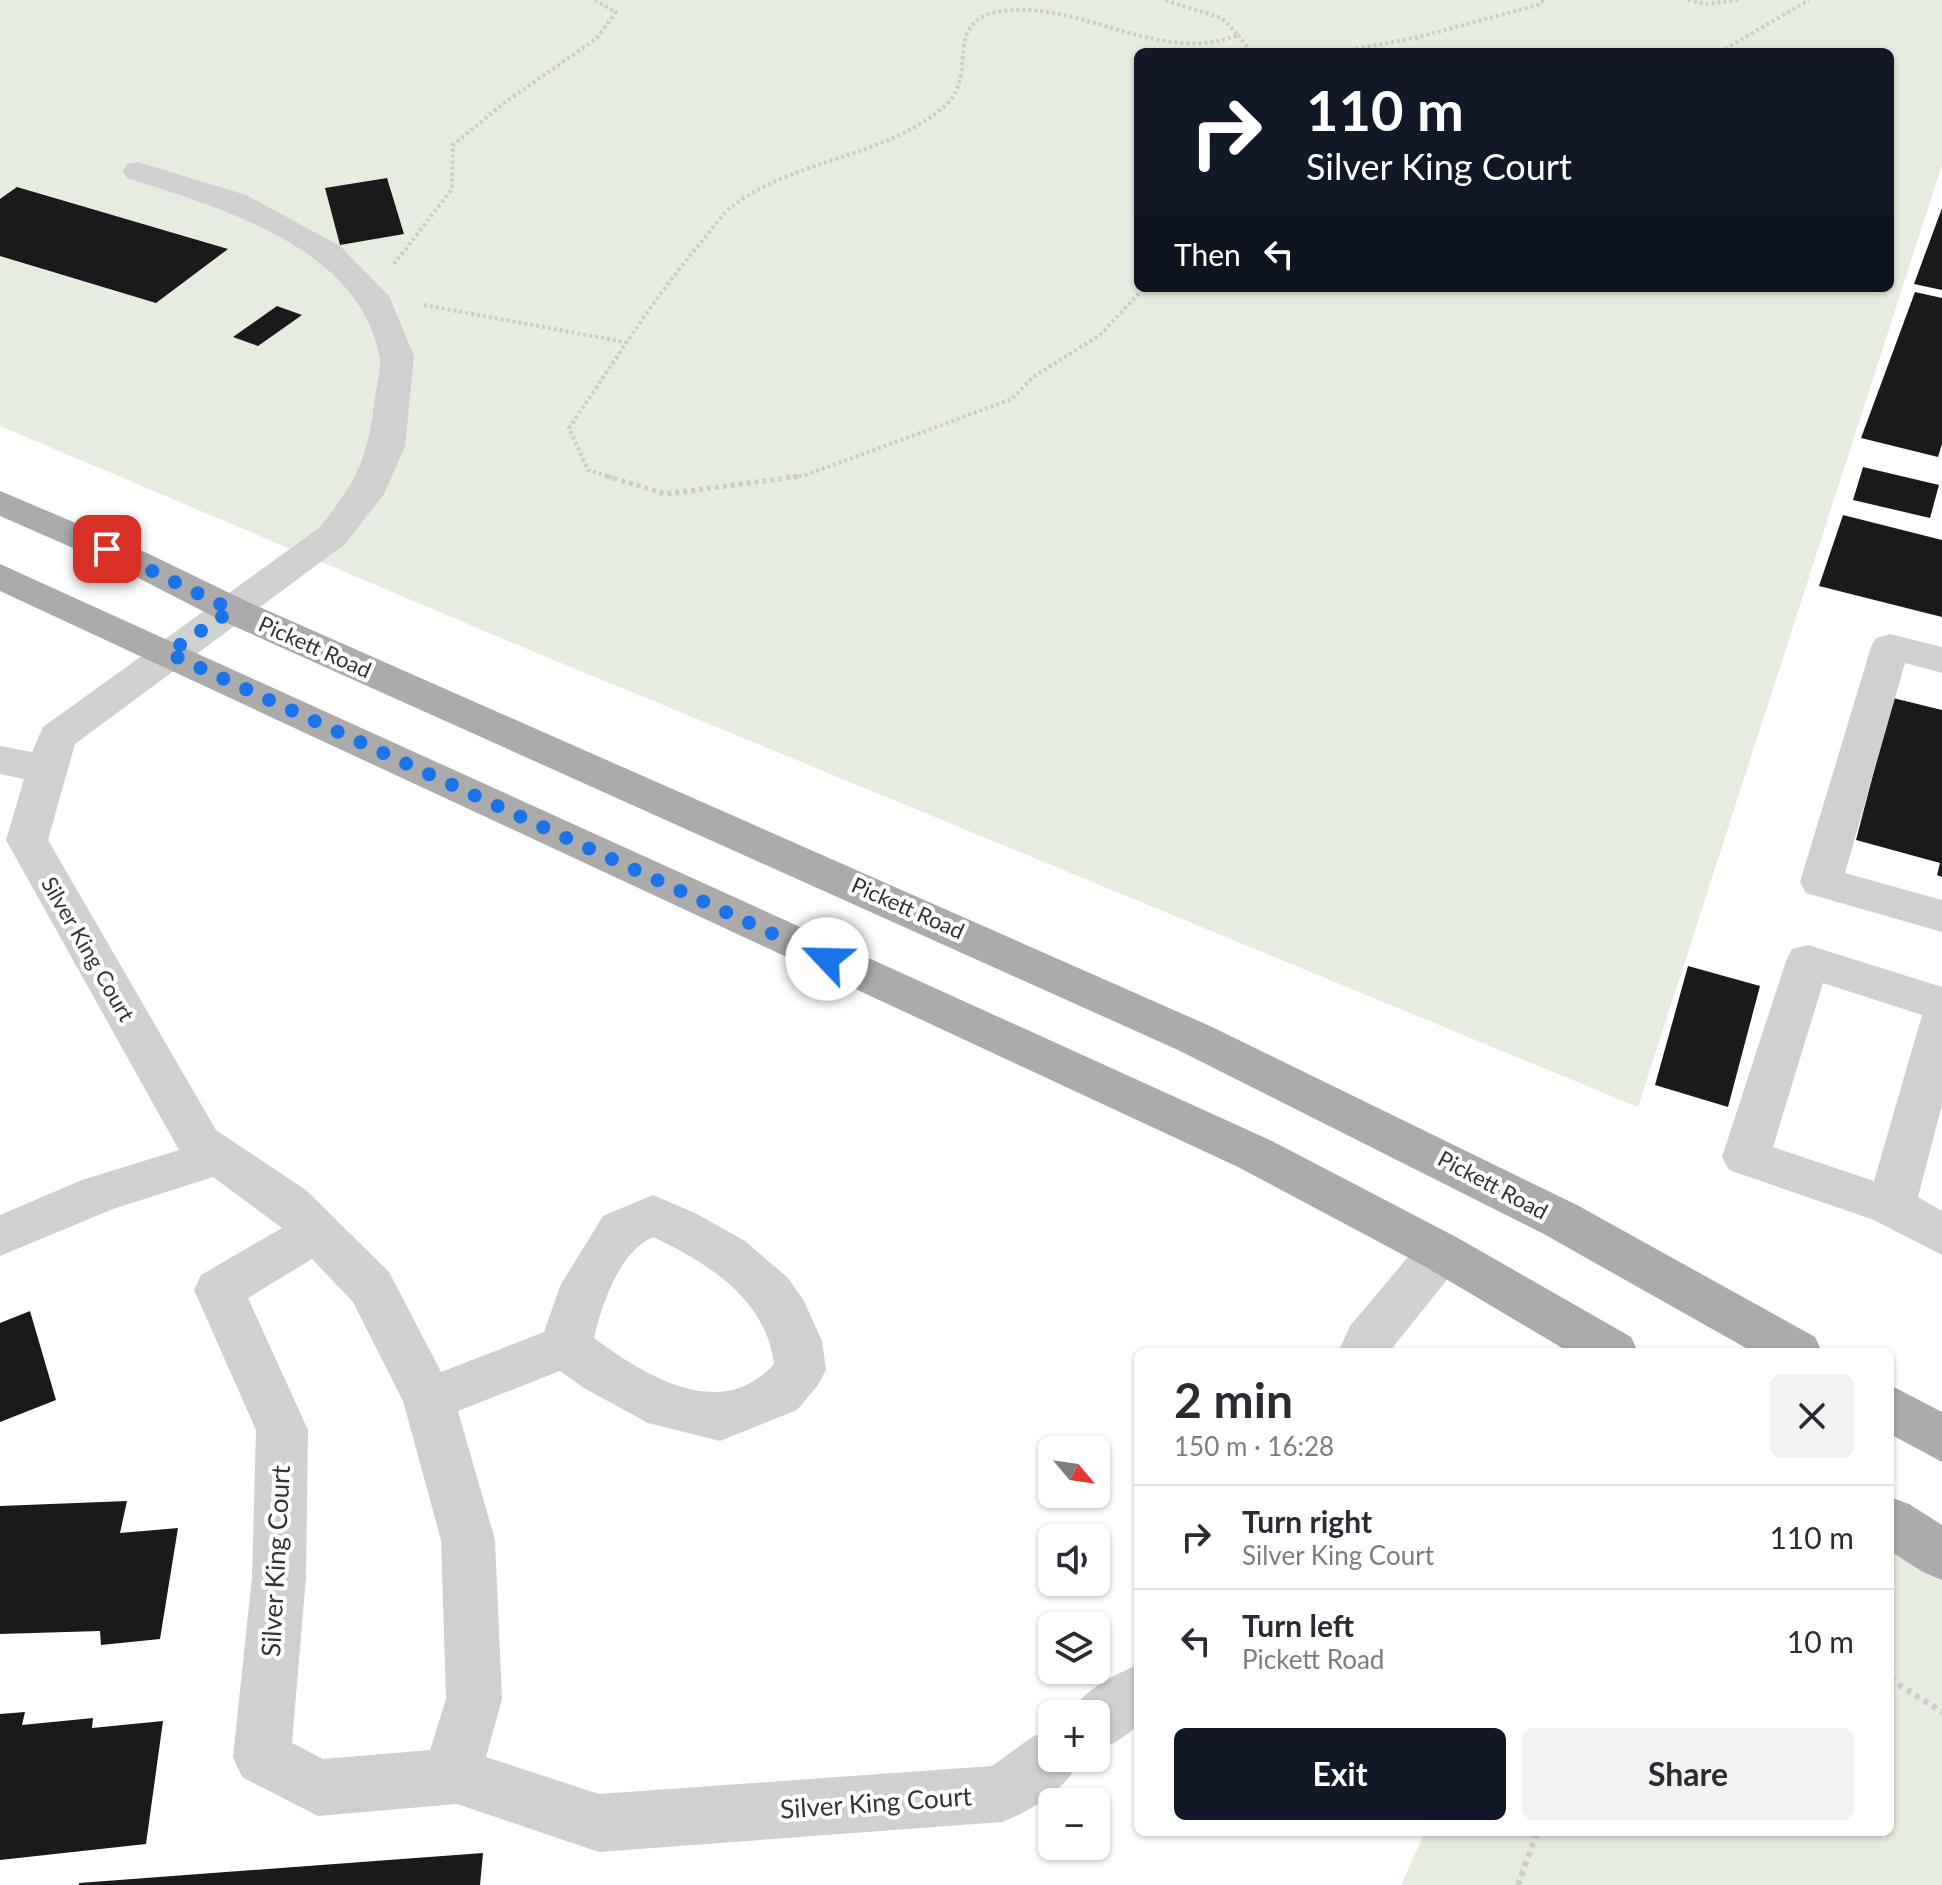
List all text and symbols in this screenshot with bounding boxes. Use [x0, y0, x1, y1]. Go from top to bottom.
text: 110 m [1306, 76, 1464, 143]
icon: right [1174, 80, 1278, 184]
text: Silver King Court [1306, 144, 1572, 188]
icon: left [1257, 232, 1301, 276]
text: Then [1174, 236, 1241, 272]
pin [73, 515, 141, 583]
icon: arrive [85, 527, 129, 571]
street label: Pickett Road [255, 610, 376, 683]
street label: Pickett Road [848, 871, 969, 944]
street label: Silver King Court [36, 872, 141, 1026]
position arrow [785, 917, 869, 1001]
street label: Pickett Road [1434, 1144, 1553, 1225]
text: 2 min [1174, 1371, 1293, 1428]
button: close [1770, 1374, 1854, 1458]
text: 150 m · 16:28 [1174, 1430, 1334, 1462]
north arrow [1038, 1436, 1110, 1508]
map controls [1038, 1436, 1110, 1860]
street label: Silver King Court [254, 1464, 296, 1658]
text: Turn right [1242, 1503, 1372, 1539]
icon: right [1174, 1515, 1218, 1559]
text: 110 m [1769, 1519, 1854, 1555]
button: sound [1038, 1524, 1110, 1596]
text: Silver King Court [1242, 1539, 1434, 1571]
text: Turn left [1242, 1607, 1354, 1643]
button: layers [1038, 1612, 1110, 1684]
icon: left [1174, 1619, 1218, 1663]
text: 10 m [1787, 1623, 1854, 1659]
text: Pickett Road [1242, 1643, 1384, 1675]
button: + [1038, 1700, 1110, 1772]
button: Exit [1174, 1728, 1506, 1820]
button: Share [1522, 1728, 1854, 1820]
street label: Silver King Court [779, 1779, 973, 1825]
button: − [1038, 1788, 1110, 1860]

